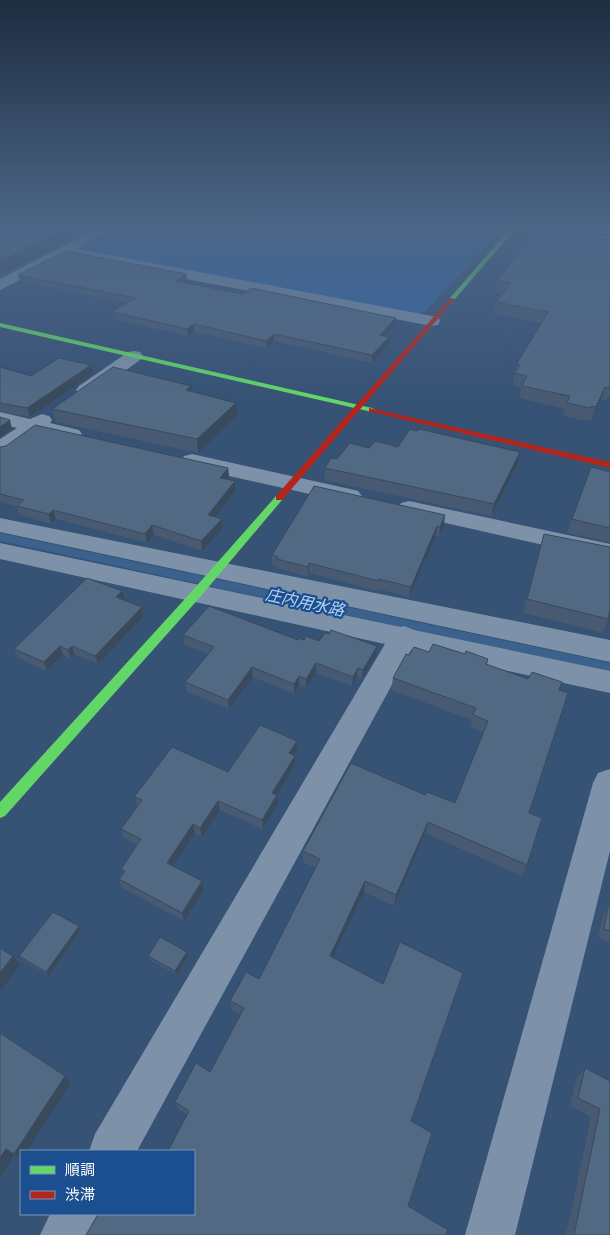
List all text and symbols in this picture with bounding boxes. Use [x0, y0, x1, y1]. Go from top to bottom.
water label: 庄内用水路 [264, 583, 348, 621]
legend [20, 1150, 195, 1215]
text: 順調 [65, 1159, 95, 1180]
text: 渋滞 [65, 1184, 95, 1205]

